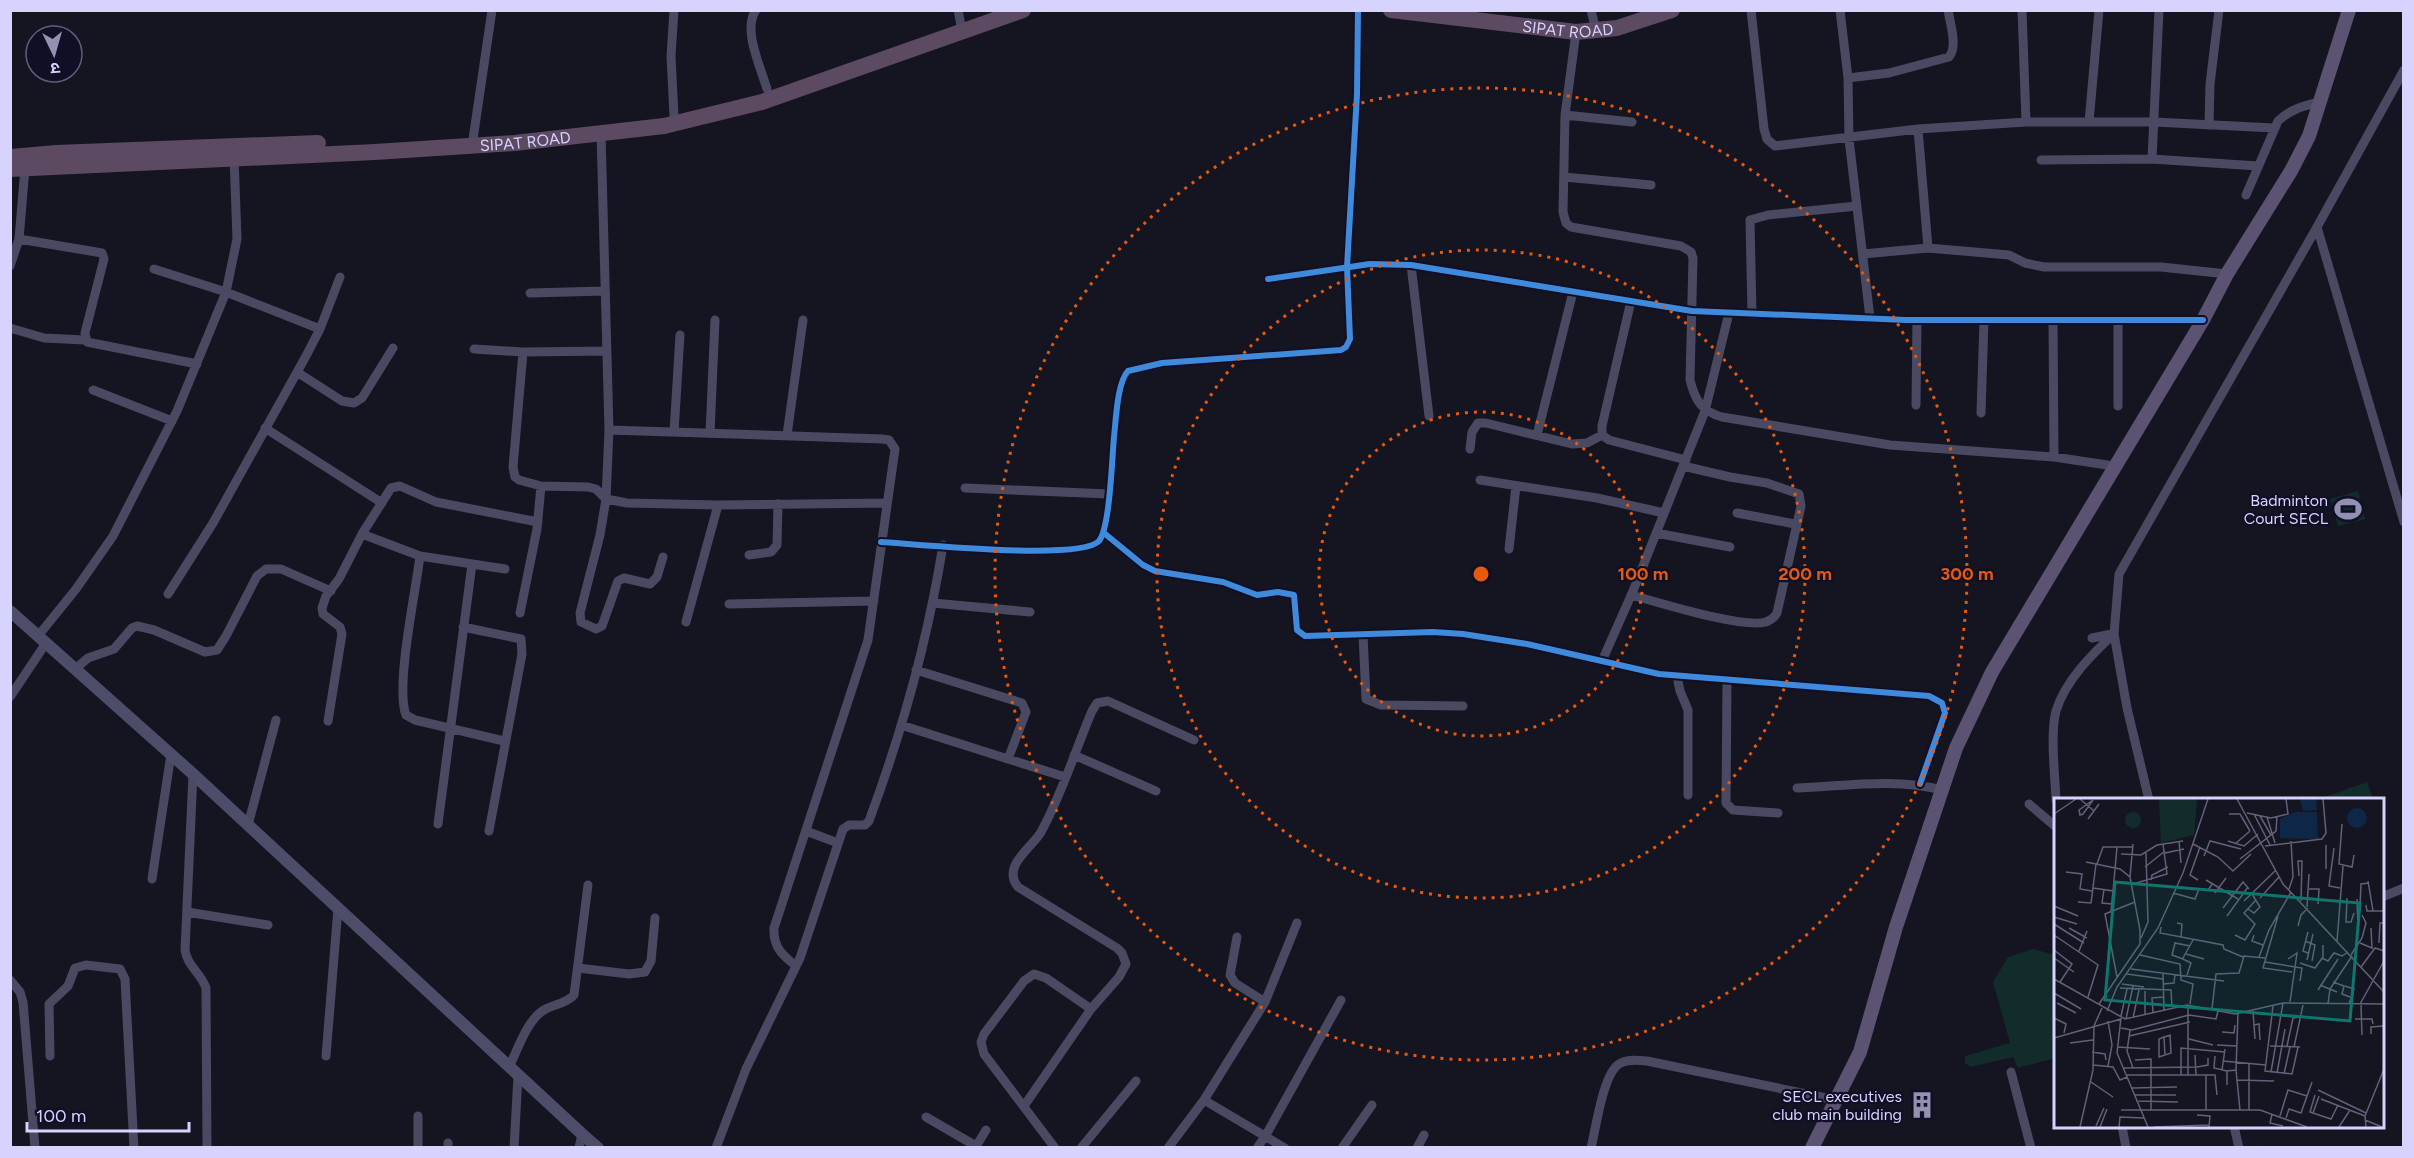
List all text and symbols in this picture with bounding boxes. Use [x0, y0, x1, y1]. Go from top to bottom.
street label: SIPAT ROAD [1521, 17, 1614, 42]
north arrow [24, 24, 84, 84]
text: उ [49, 59, 61, 78]
street label: SIPAT ROAD [479, 128, 572, 155]
place label: Badminton Court SECL [2244, 491, 2329, 528]
sports icon: Badminton Court SECL [2333, 494, 2363, 524]
text: 100 m [1618, 563, 1668, 585]
text: 200 m [1778, 563, 1832, 585]
text: 300 m [1940, 563, 1994, 585]
centre of rings [1471, 564, 1491, 584]
inset map [2054, 798, 2384, 1128]
place label: SECL executives club main building [1772, 1087, 1902, 1124]
building icon: SECL executives club main building [1907, 1090, 1937, 1120]
scale bar [27, 1095, 189, 1133]
text: 100 m [36, 1105, 86, 1127]

